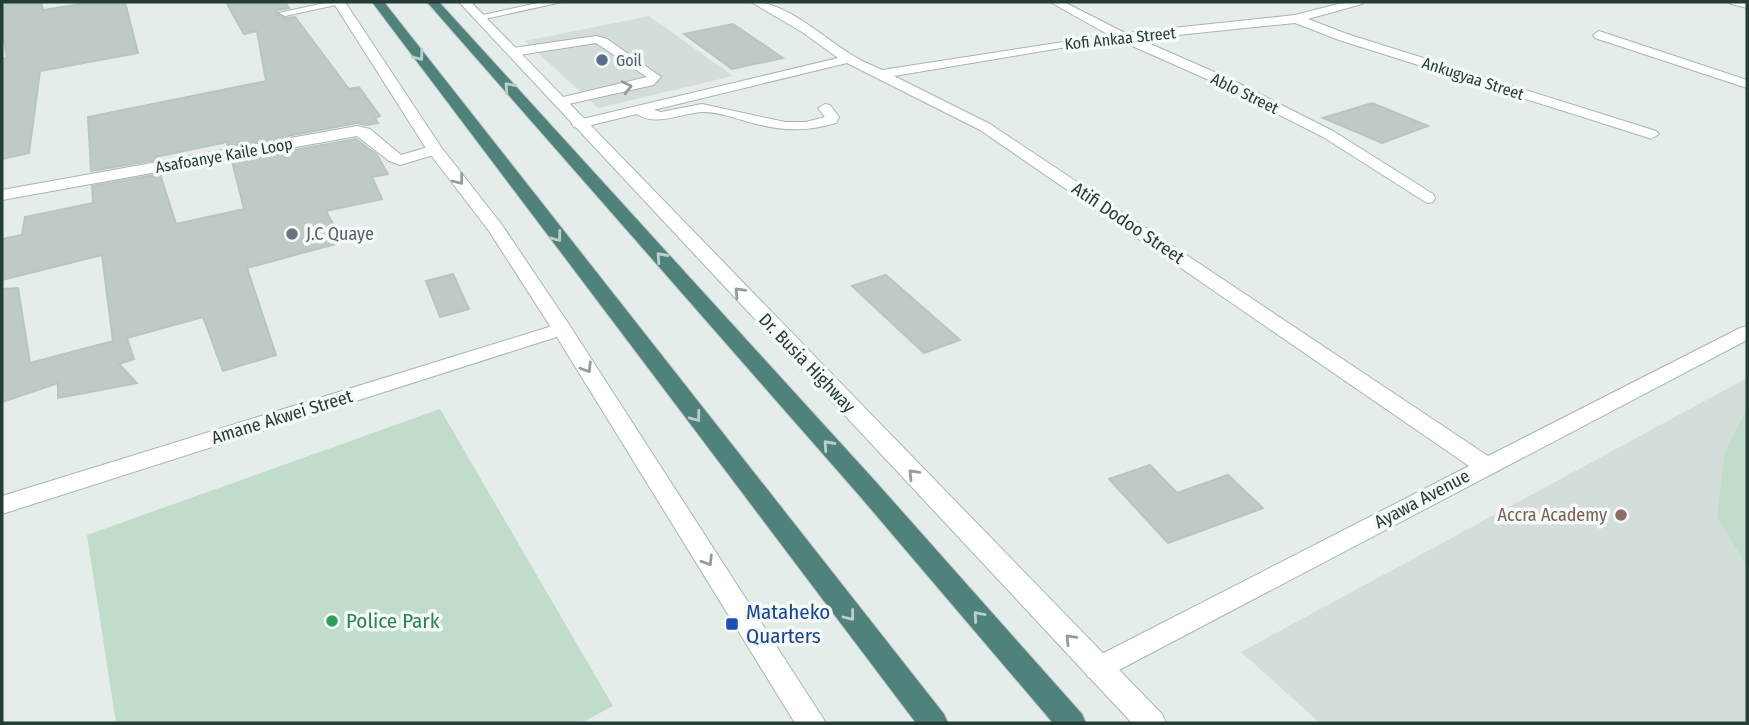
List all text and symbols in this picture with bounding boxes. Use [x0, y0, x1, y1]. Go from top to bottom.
street label: Kofi Ankaa Street [1064, 23, 1177, 54]
one-way arrow [411, 48, 424, 61]
place label: Goil [616, 51, 642, 70]
marker: Goil [594, 52, 610, 68]
street label: Ankugyaa Street [1420, 53, 1527, 104]
street label: Ablo Street [1208, 69, 1282, 118]
one-way arrow [621, 81, 633, 95]
one-way arrow [505, 82, 517, 95]
street label: Asafoanye Kaile Loop [154, 134, 294, 177]
one-way arrow [450, 172, 463, 185]
street label: Atifi Dodoo Street [1068, 177, 1188, 269]
place label: J.C Quaye [306, 223, 374, 245]
marker: J.C Quaye [284, 226, 300, 242]
one-way arrow [549, 229, 562, 241]
one-way arrow [656, 252, 669, 265]
one-way arrow [734, 287, 747, 300]
street label: Dr. Busia Highway [754, 309, 860, 417]
one-way arrow [578, 360, 591, 373]
street label: Amane Akwei Street [209, 385, 355, 449]
one-way arrow [687, 409, 700, 422]
one-way arrow [824, 440, 837, 453]
street label: Ayawa Avenue [1371, 465, 1473, 533]
one-way arrow [908, 469, 921, 482]
place label: Accra Academy [1498, 504, 1607, 526]
marker: Accra Academy [1613, 507, 1629, 523]
one-way arrow [700, 553, 713, 566]
place label: Mataheko Quarters [746, 599, 830, 649]
place label: Police Park [346, 608, 440, 634]
one-way arrow [842, 609, 855, 621]
one-way arrow [974, 611, 986, 624]
marker: Police Park [324, 613, 340, 629]
marker: Mataheko Quarters [724, 616, 740, 632]
one-way arrow [1065, 634, 1078, 647]

